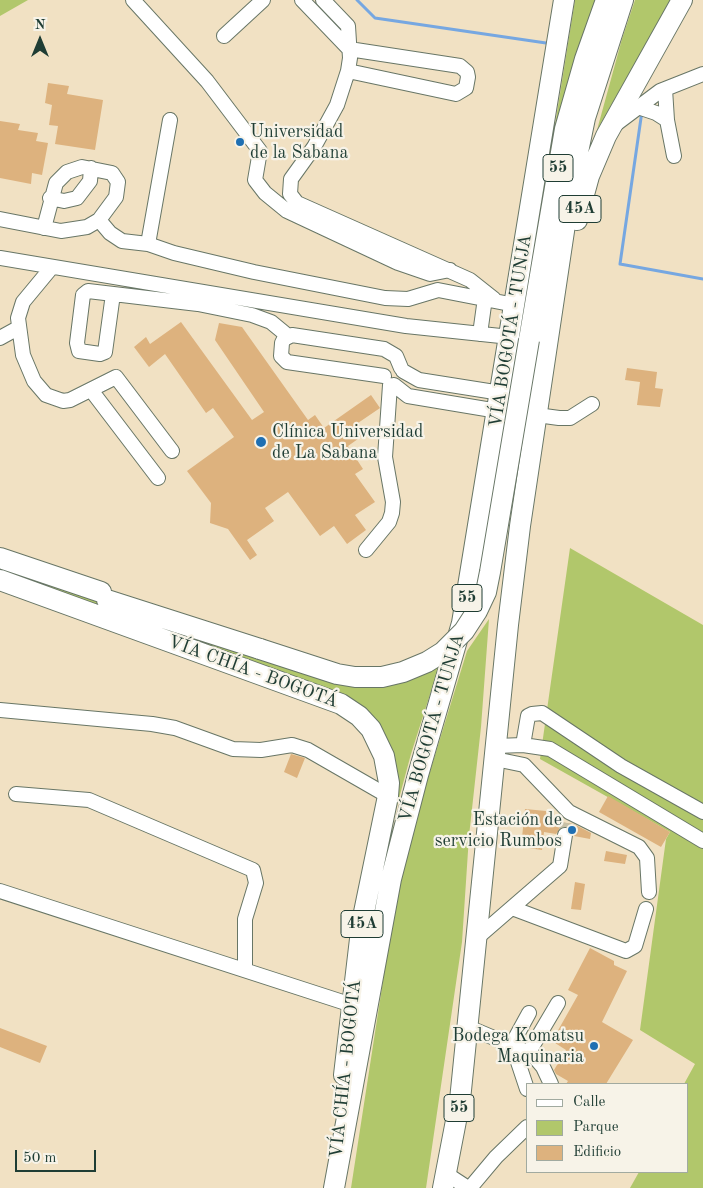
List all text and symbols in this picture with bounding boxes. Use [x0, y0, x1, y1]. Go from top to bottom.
north arrow [15, 15, 65, 65]
text: N [35, 18, 45, 32]
place label: Universidad de la Sabana [250, 121, 348, 163]
marker: Universidad de la Sabana [234, 136, 246, 148]
road number: 55 [543, 154, 573, 182]
road number: 45A [559, 195, 601, 222]
street label: VÍA BOGOTÁ - TUNJA [485, 233, 537, 429]
place label: Clínica Universidad de La Sabana [272, 421, 423, 464]
marker: Clínica Universidad de La Sabana [254, 435, 268, 449]
road number: 55 [452, 584, 482, 612]
street label: VÍA CHÍA - BOGOTÁ [165, 631, 341, 713]
street label: VÍA BOGOTÁ - TUNJA [395, 631, 469, 825]
place label: Estación de servicio Rumbos [435, 809, 562, 852]
marker: Estación de servicio Rumbos [566, 824, 578, 836]
road number: 45A [341, 911, 383, 938]
street label: VÍA CHÍA - BOGOTÁ [326, 979, 366, 1159]
place label: Bodega Komatsu Maquinaria [452, 1025, 584, 1068]
marker: Bodega Komatsu Maquinaria [588, 1040, 600, 1052]
legend [526, 1083, 688, 1173]
road number: 55 [444, 1094, 474, 1122]
text: Calle [573, 1095, 605, 1110]
text: Parque [573, 1120, 619, 1135]
scale bar [18, 1140, 99, 1172]
text: Edificio [573, 1145, 621, 1160]
text: 50 m [23, 1151, 57, 1166]

